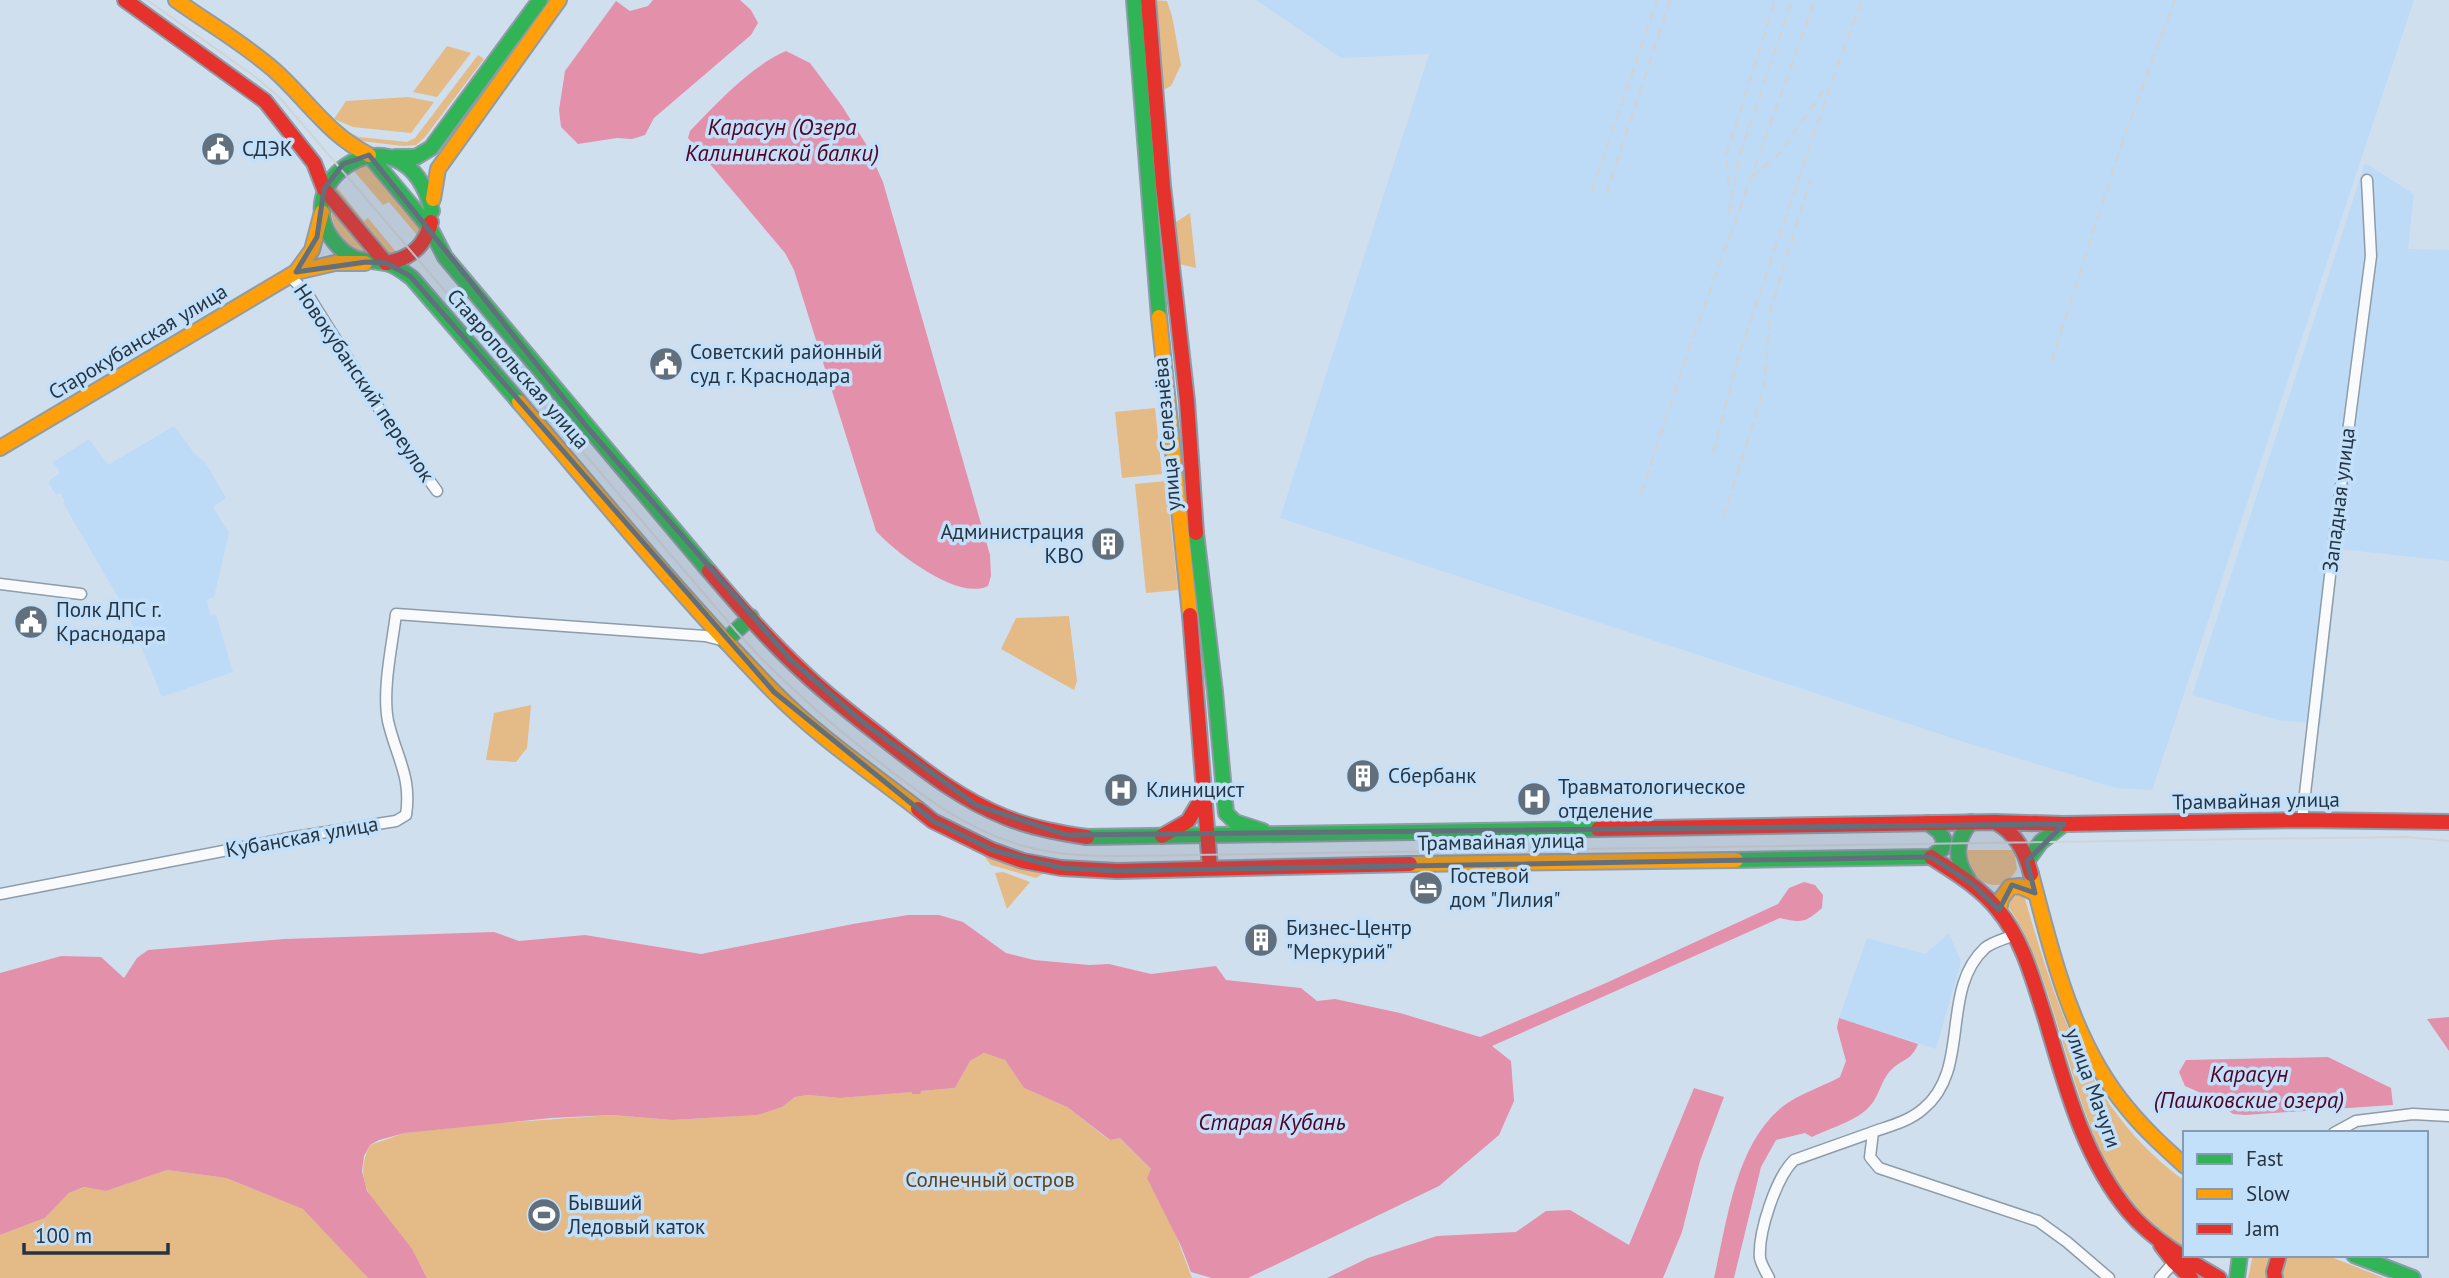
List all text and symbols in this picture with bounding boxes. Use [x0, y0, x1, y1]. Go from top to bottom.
water label: Карасун (Озера Калининской балки) [685, 112, 879, 167]
public building icon: СДЭК [199, 130, 237, 168]
place label: СДЭК [242, 135, 293, 162]
street label: Старокубанская улица [43, 277, 232, 406]
street label: Новокубанский переулок [288, 279, 441, 487]
street label: Ставропольская улица [441, 283, 595, 454]
place label: Советский районный суд г. Краснодара [690, 338, 882, 389]
public building icon: Советский районный суд г. Краснодара [647, 345, 685, 383]
street label: улица Селезнёва [1146, 356, 1187, 512]
street label: Западная улица [2316, 426, 2361, 574]
place label: Администрация КВО [940, 518, 1084, 569]
building icon: Администрация КВО [1089, 525, 1127, 563]
place label: Полк ДПС г. Краснодара [56, 596, 166, 647]
public building icon: Полк ДПС г. Краснодара [12, 603, 50, 641]
building icon: Сбербанк [1344, 757, 1382, 795]
place label: Сбербанк [1388, 762, 1476, 789]
hospital icon: Клиницист [1102, 771, 1140, 809]
place label: Травматологическое отделение [1558, 773, 1746, 824]
place label: Клиницист [1146, 776, 1245, 803]
hospital icon: Травматологическое отделение [1515, 780, 1553, 818]
street label: Трамвайная улица [2172, 786, 2340, 815]
street label: Кубанская улица [223, 810, 380, 863]
street label: Трамвайная улица [1417, 827, 1585, 856]
place label: Гостевой дом "Лилия" [1450, 862, 1561, 913]
hotel icon: Гостевой дом "Лилия" [1407, 869, 1445, 907]
place label: Бизнес-Центр "Меркурий" [1286, 914, 1412, 965]
building icon: Бизнес-Центр "Меркурий" [1242, 921, 1280, 959]
street label: улица Мачуги [2059, 1024, 2128, 1151]
water label: Карасун (Пашковские озера) [2154, 1059, 2344, 1114]
water label: Старая Кубань [1198, 1107, 1346, 1136]
legend [2183, 1131, 2428, 1257]
text: Fast [2246, 1145, 2283, 1172]
park label: Солнечный остров [905, 1166, 1075, 1193]
text: Slow [2246, 1180, 2290, 1207]
place label: Бывший Ледовый каток [567, 1189, 705, 1240]
sports icon: Бывший Ледовый каток [525, 1196, 563, 1234]
scale bar [24, 1212, 168, 1256]
text: Jam [2245, 1215, 2280, 1242]
text: 100 m [35, 1222, 92, 1249]

